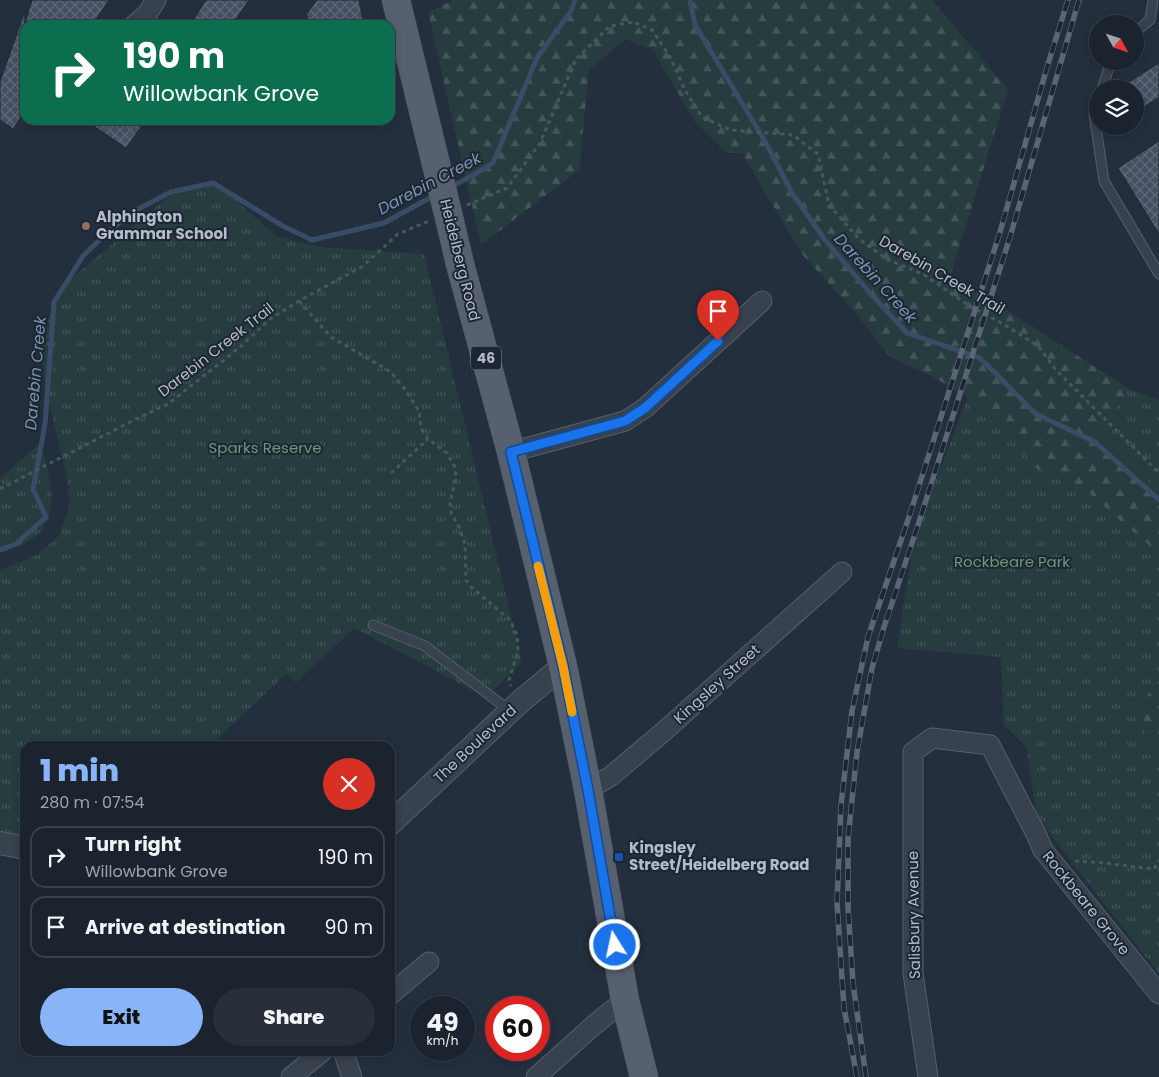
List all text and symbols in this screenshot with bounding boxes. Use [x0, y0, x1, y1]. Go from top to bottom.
north arrow [1089, 15, 1144, 70]
map controls [1089, 15, 1144, 135]
text: 190 m [123, 31, 225, 80]
icon: right [40, 40, 105, 105]
text: Willowbank Grove [123, 78, 319, 109]
button: layers [1089, 80, 1144, 135]
water label: Darebin Creek [373, 146, 486, 220]
street label: Heidelberg Road [435, 197, 486, 323]
place label: Alphington Grammar School [96, 206, 228, 244]
marker: Alphington Grammar School [80, 220, 92, 232]
water label: Darebin Creek [831, 229, 921, 327]
street label: Darebin Creek Trail [876, 232, 1008, 318]
pin [697, 290, 739, 341]
icon: arrive [704, 297, 732, 325]
street label: Darebin Creek Trail [153, 298, 278, 402]
water label: Darebin Creek [19, 314, 52, 431]
road number: 46 [471, 346, 501, 369]
park label: Sparks Reserve [208, 437, 322, 458]
park label: Rockbeare Park [954, 551, 1070, 572]
street label: Kingsley Street [669, 639, 764, 728]
street label: The Boulevard [428, 700, 521, 788]
text: 1 min [40, 749, 119, 792]
button: close [323, 758, 375, 810]
text: 280 m · 07:54 [40, 791, 144, 814]
text: Turn right [85, 831, 181, 858]
place label: Kingsley Street/Heidelberg Road [629, 837, 810, 875]
icon: right [42, 843, 70, 871]
text: 190 m [318, 844, 373, 871]
street label: Rockbeare Grove [1038, 846, 1135, 959]
marker: Kingsley Street/Heidelberg Road [613, 851, 625, 863]
street label: Salisbury Avenue [902, 851, 925, 979]
text: Willowbank Grove [85, 860, 228, 883]
icon: arrive [42, 913, 70, 941]
text: Arrive at destination [85, 914, 286, 941]
text: 90 m [324, 914, 373, 941]
position arrow [588, 918, 640, 970]
button: Exit [40, 988, 203, 1046]
button: Share [213, 988, 375, 1046]
speed limit sign: 60 [485, 996, 550, 1061]
text: 49 [426, 1005, 459, 1040]
text: km/h [427, 1032, 458, 1049]

